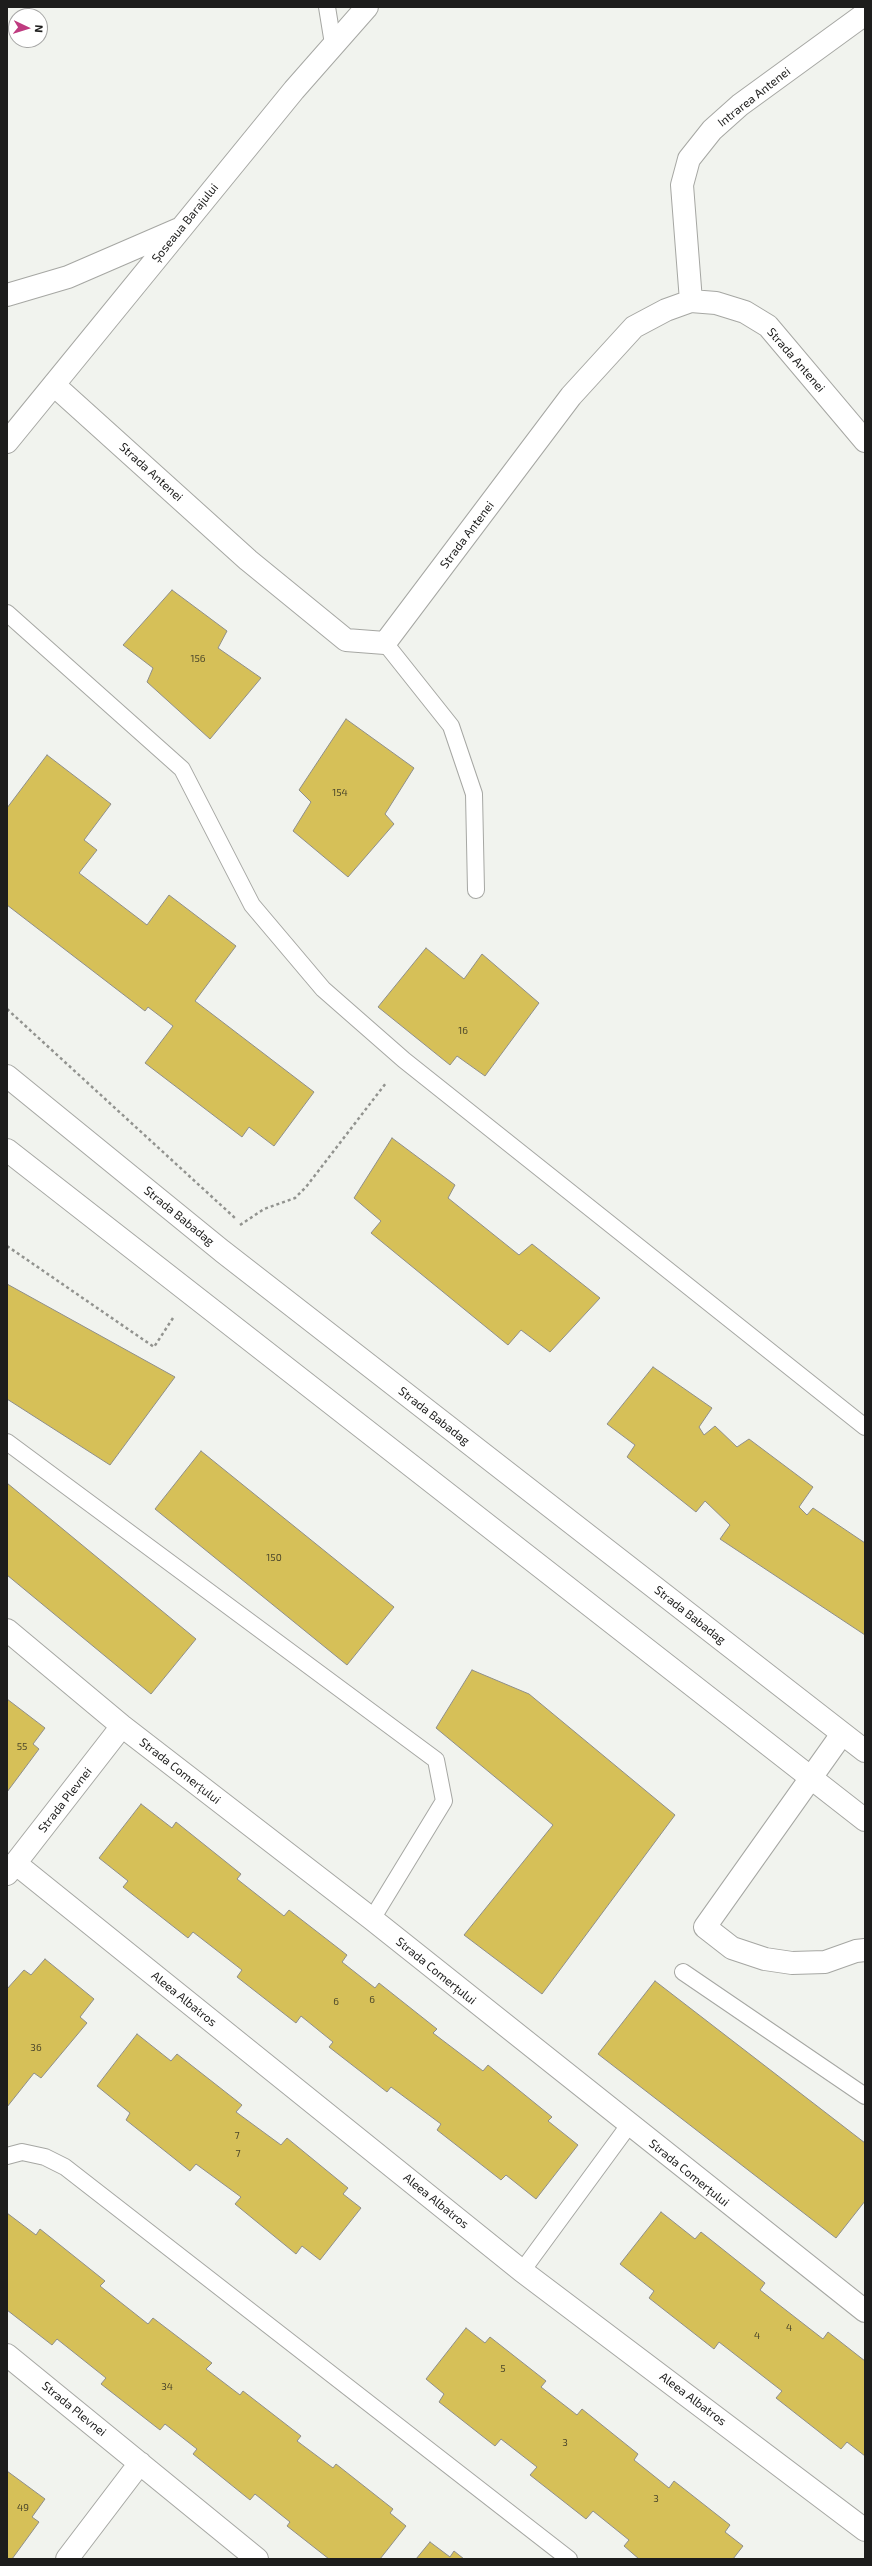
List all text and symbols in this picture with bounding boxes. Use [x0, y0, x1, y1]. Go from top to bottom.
north arrow [8, 8, 48, 48]
text: N [33, 24, 46, 33]
street label: Intrarea Antenei [715, 64, 793, 130]
street label: Șoseaua Barajului [149, 181, 221, 265]
street label: Strada Antenei [764, 325, 828, 395]
street label: Strada Antenei [116, 440, 186, 504]
street label: Strada Antenei [437, 498, 497, 572]
house number: 156 [190, 653, 206, 665]
house number: 154 [332, 787, 348, 799]
house number: 16 [458, 1025, 468, 1037]
street label: Strada Babadag [141, 1183, 217, 1249]
street label: Strada Babadag [396, 1384, 472, 1448]
house number: 150 [266, 1552, 282, 1564]
street label: Strada Babadag [652, 1583, 728, 1647]
street label: Strada Comerțului [137, 1735, 223, 1807]
house number: 55 [17, 1741, 27, 1753]
street label: Strada Plevnei [35, 1765, 95, 1835]
street label: Strada Comerțului [393, 1934, 479, 2008]
street label: Aleea Albatros [148, 1968, 220, 2030]
house number: 6 [369, 1994, 375, 2006]
house number: 6 [333, 1996, 339, 2008]
house number: 36 [30, 2042, 42, 2054]
house number: 7 [234, 2130, 240, 2142]
street label: Strada Comerțului [646, 2136, 732, 2210]
house number: 7 [235, 2148, 241, 2160]
street label: Aleea Albatros [400, 2170, 472, 2232]
house number: 4 [786, 2322, 792, 2334]
house number: 4 [754, 2330, 760, 2342]
house number: 5 [500, 2363, 506, 2375]
street label: Aleea Albatros [657, 2369, 729, 2429]
street label: Strada Plevnei [39, 2379, 109, 2439]
house number: 34 [161, 2381, 173, 2393]
house number: 3 [562, 2437, 568, 2449]
house number: 3 [653, 2493, 659, 2505]
house number: 49 [17, 2502, 29, 2514]

